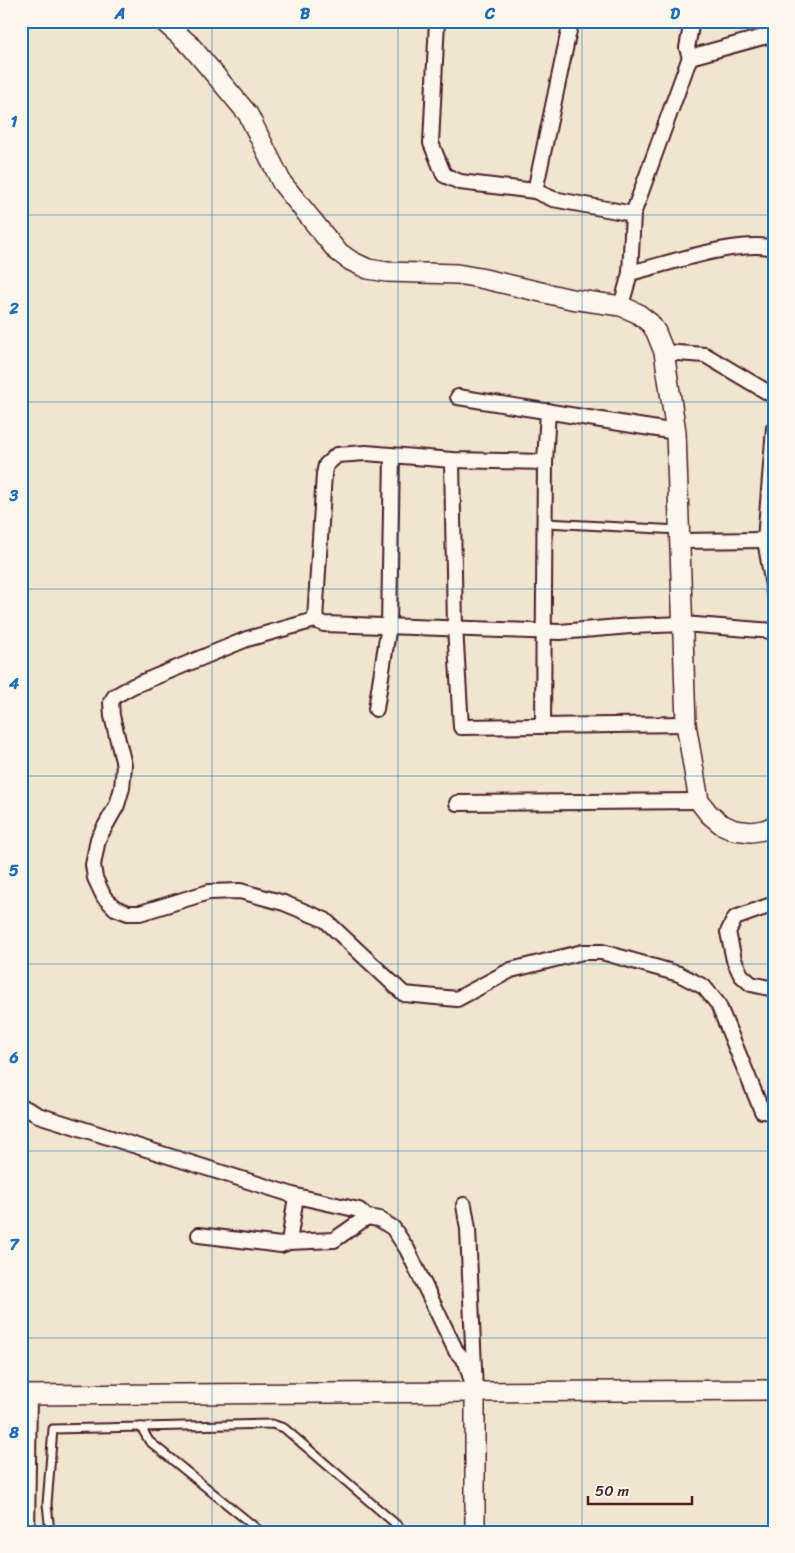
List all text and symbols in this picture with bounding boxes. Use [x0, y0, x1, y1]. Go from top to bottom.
text: A [114, 0, 125, 28]
text: B [300, 0, 311, 28]
text: C [484, 0, 496, 28]
text: D [670, 0, 680, 28]
text: 1 [11, 107, 18, 136]
text: 2 [8, 294, 19, 323]
text: 3 [9, 481, 19, 510]
text: 4 [8, 669, 19, 698]
text: 5 [9, 856, 19, 885]
text: 6 [8, 1043, 19, 1072]
text: 7 [9, 1230, 20, 1259]
text: 8 [8, 1418, 19, 1447]
scale bar [588, 1473, 691, 1505]
text: 50 m [595, 1478, 630, 1504]

